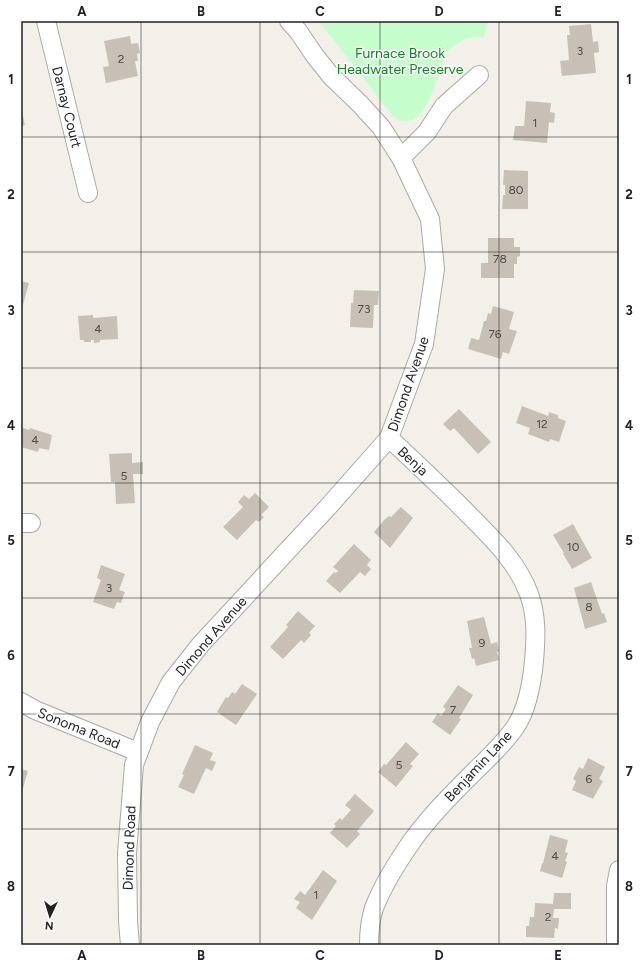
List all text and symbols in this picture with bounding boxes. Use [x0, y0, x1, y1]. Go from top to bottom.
text: A [77, 4, 87, 19]
text: B [197, 4, 205, 19]
text: C [315, 4, 325, 19]
text: D [434, 4, 444, 19]
text: E [554, 4, 562, 19]
house number: 3 [577, 44, 583, 58]
park label: Furnace Brook Headwater Preserve [337, 45, 464, 78]
house number: 2 [118, 52, 124, 66]
street label: Darnay Court [48, 65, 85, 150]
text: 1 [8, 72, 14, 87]
text: 1 [626, 72, 632, 87]
house number: 1 [533, 116, 537, 130]
house number: 80 [508, 183, 524, 197]
text: 2 [7, 187, 15, 202]
text: 2 [625, 187, 633, 202]
house number: 78 [493, 252, 507, 266]
house number: 73 [358, 302, 370, 316]
text: 3 [7, 303, 15, 318]
text: 3 [625, 303, 633, 318]
house number: 4 [94, 322, 102, 336]
house number: 76 [488, 327, 502, 341]
street label: Dimond Avenue [384, 334, 433, 434]
house number: 12 [536, 417, 548, 431]
text: 4 [7, 418, 15, 433]
text: 4 [625, 418, 633, 433]
house number: 4 [31, 433, 39, 447]
street label: Benja [394, 443, 431, 479]
house number: 5 [121, 469, 128, 483]
text: 5 [7, 533, 15, 548]
text: 5 [625, 533, 633, 548]
house number: 10 [567, 540, 580, 554]
house number: 3 [106, 581, 112, 595]
street label: Dimond Avenue [172, 593, 251, 680]
house number: 8 [585, 600, 593, 614]
house number: 9 [479, 636, 486, 650]
text: 6 [7, 648, 15, 663]
text: 6 [625, 648, 633, 663]
house number: 7 [450, 703, 457, 717]
street label: Sonoma Road [35, 704, 123, 753]
street label: Benjamin Lane [441, 727, 516, 806]
house number: 5 [396, 758, 403, 772]
text: 7 [7, 764, 15, 779]
text: 7 [625, 764, 633, 779]
house number: 6 [586, 772, 593, 786]
street label: Dimond Road [120, 805, 139, 891]
house number: 4 [551, 849, 559, 863]
text: 8 [7, 879, 15, 894]
text: 8 [625, 879, 633, 894]
house number: 1 [314, 888, 318, 902]
north arrow [30, 896, 70, 936]
house number: 2 [545, 910, 551, 924]
text: N [45, 919, 54, 932]
text: A [77, 948, 87, 963]
text: B [197, 948, 205, 963]
text: C [315, 948, 325, 963]
text: D [434, 948, 444, 963]
text: E [554, 948, 562, 963]

